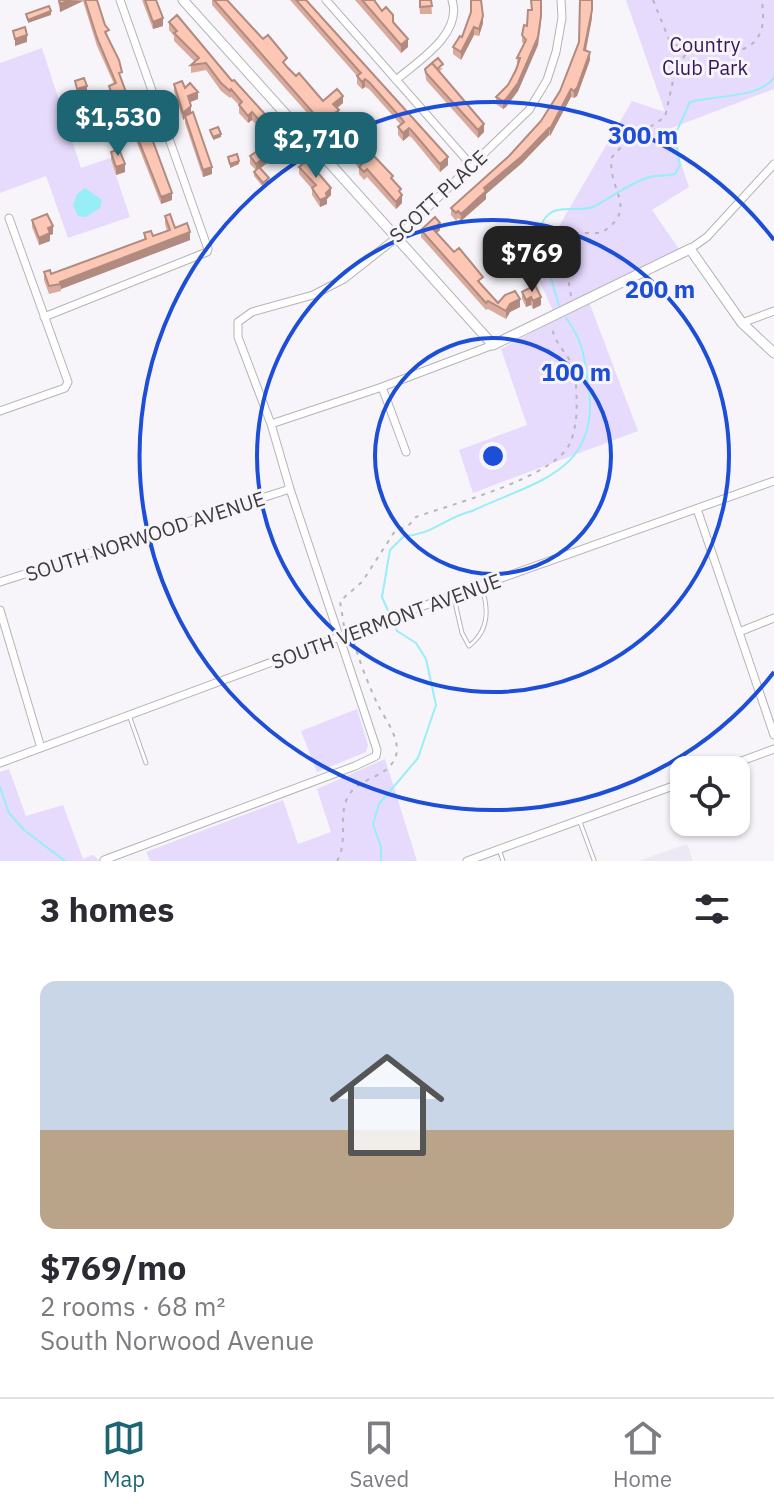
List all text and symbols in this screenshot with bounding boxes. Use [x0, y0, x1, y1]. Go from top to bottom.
park label: Country Club Park [662, 31, 748, 81]
pin: $1,530 [53, 90, 183, 158]
text: $1,530 [75, 99, 161, 133]
pin: $2,710 [251, 112, 381, 180]
text: 300 m [608, 119, 678, 151]
text: $2,710 [273, 121, 359, 155]
street label: SCOTT PLACE [383, 144, 493, 248]
pin: $769 [485, 226, 579, 294]
text: $769 [501, 235, 563, 269]
text: 200 m [625, 273, 695, 305]
text: 100 m [541, 356, 611, 388]
centre of rings [479, 442, 507, 470]
street label: SOUTH NORWOOD AVENUE [22, 485, 268, 587]
street label: SOUTH VERMONT AVENUE [268, 567, 504, 675]
map controls [670, 756, 750, 836]
button: locate [670, 756, 750, 836]
text: 3 homes [40, 887, 175, 931]
icon: filters [690, 887, 734, 931]
icon: home [315, 1033, 459, 1177]
text: $769/mo [40, 1245, 187, 1289]
text: 2 rooms · 68 m² [40, 1289, 225, 1323]
text: South Norwood Avenue [40, 1323, 314, 1357]
tab: Map [102, 1416, 146, 1493]
tab: Saved [349, 1416, 409, 1493]
tab: Home [613, 1416, 672, 1493]

